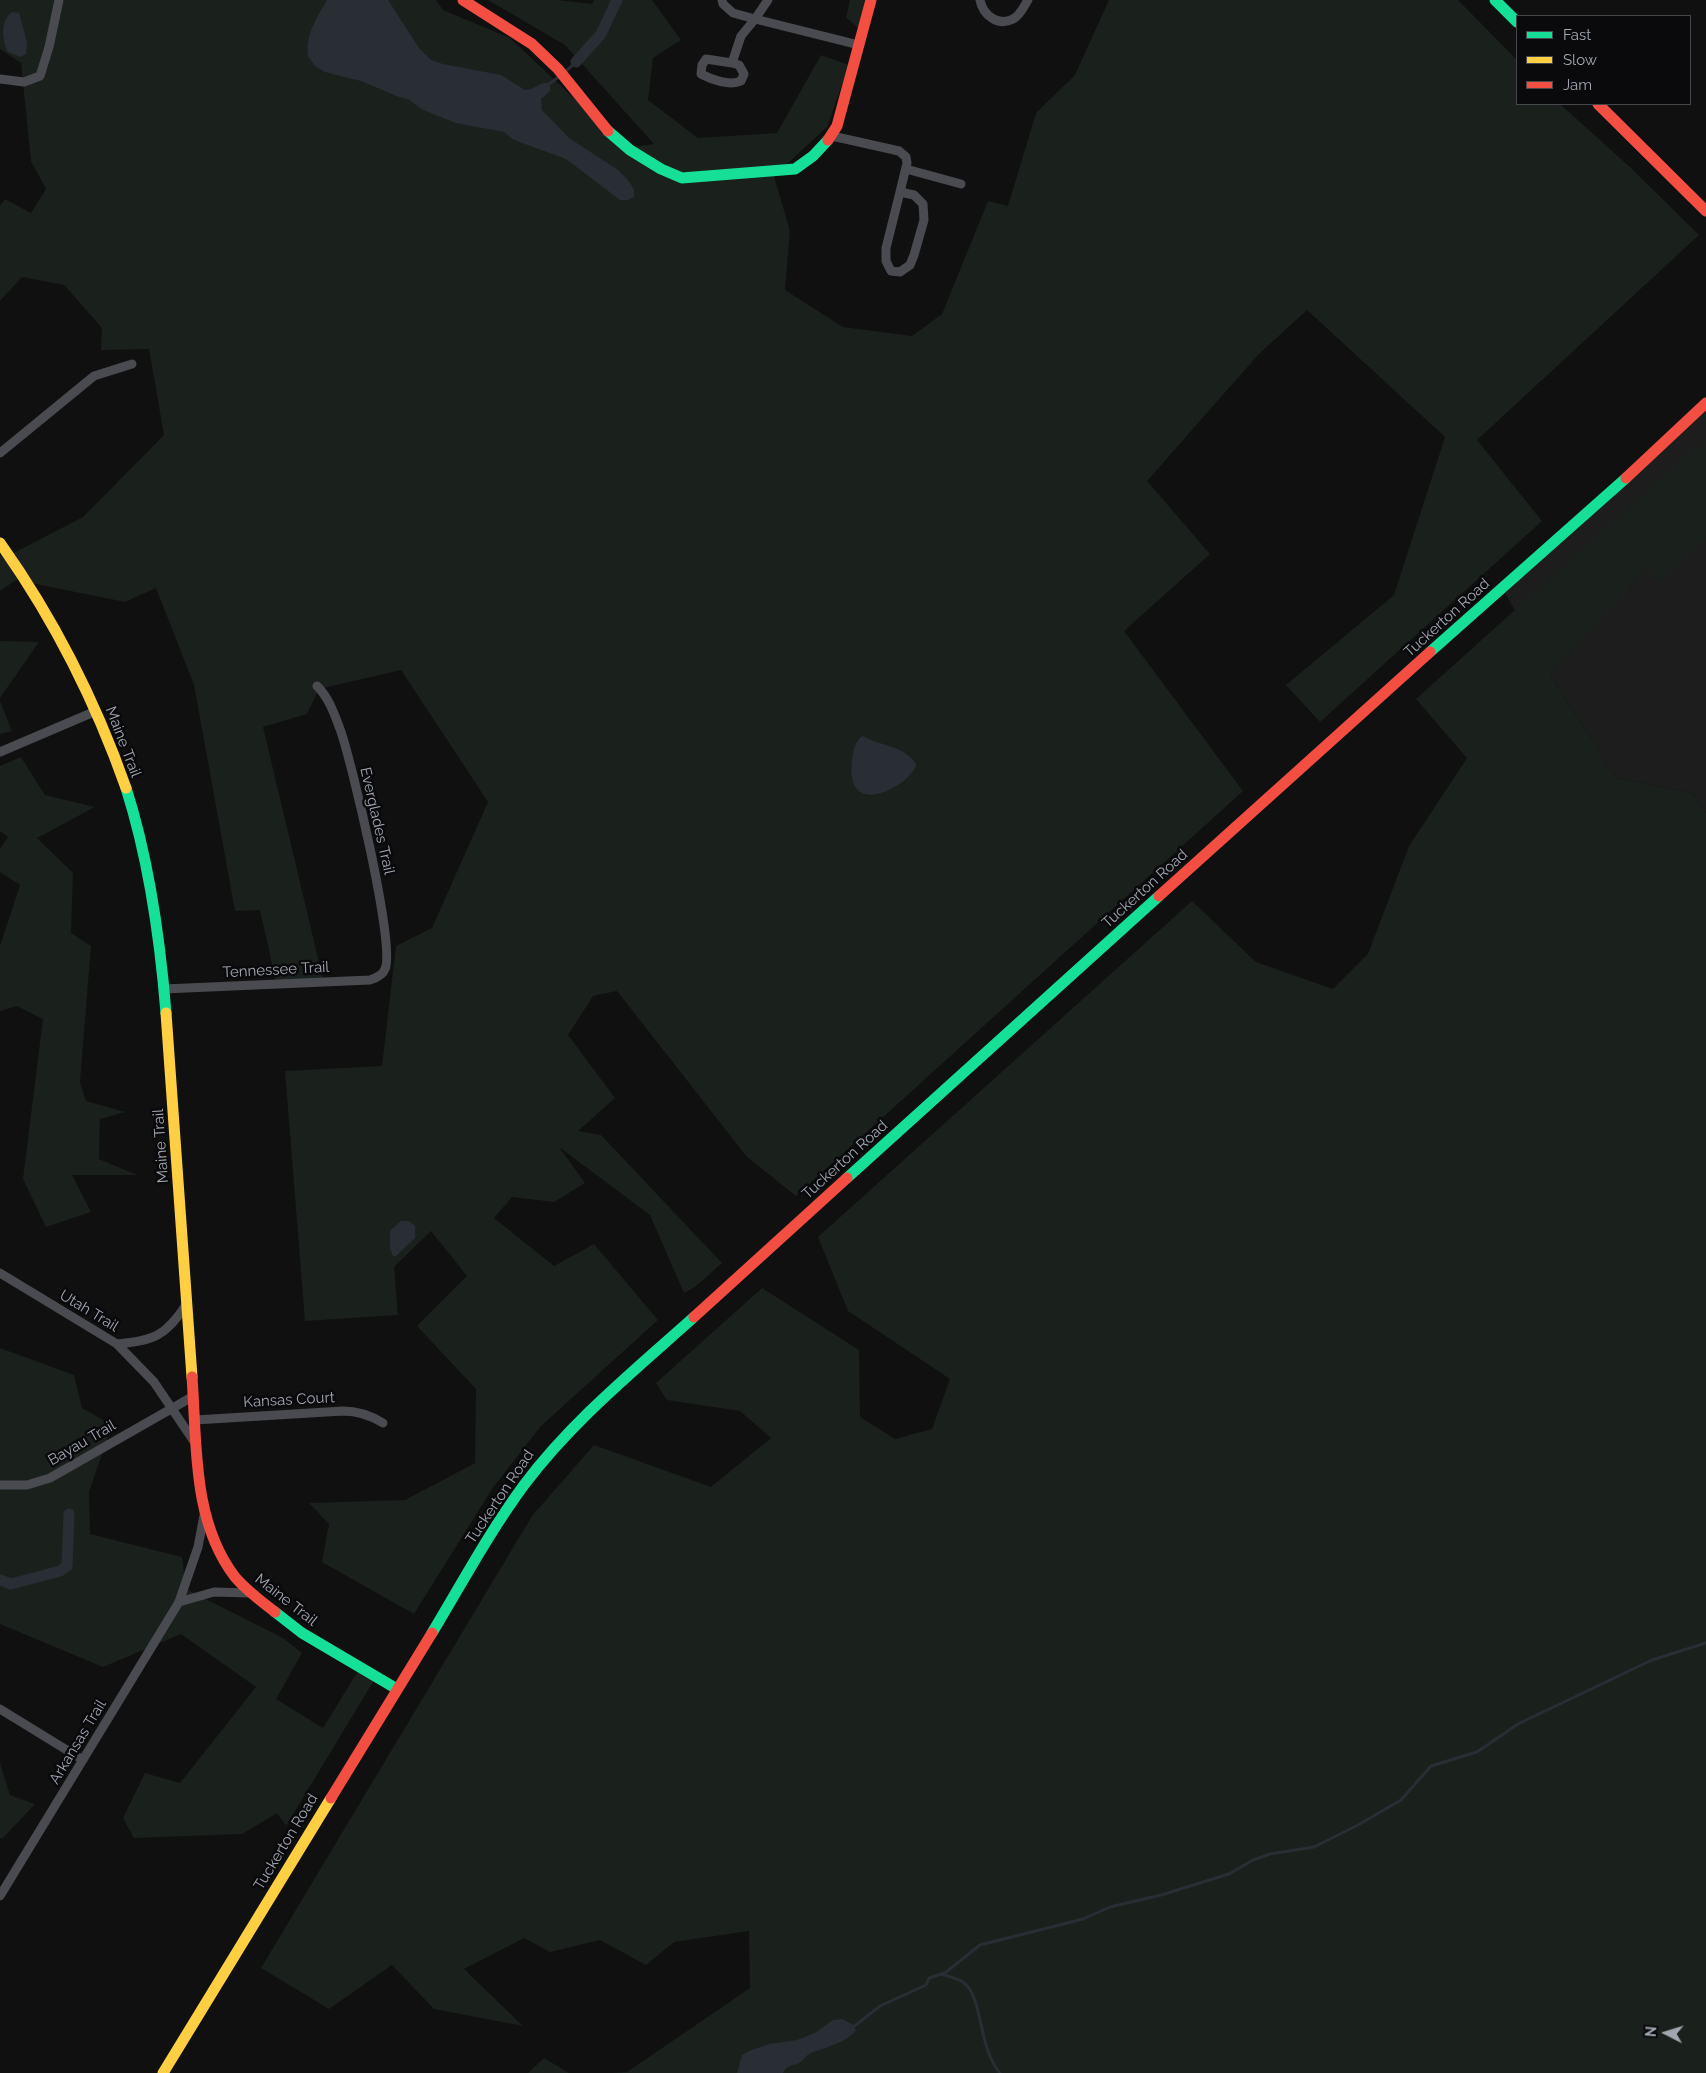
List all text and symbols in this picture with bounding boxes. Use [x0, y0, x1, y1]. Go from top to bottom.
legend [1516, 15, 1691, 105]
text: Fast [1563, 26, 1591, 44]
text: Slow [1563, 51, 1597, 69]
text: Jam [1563, 76, 1592, 94]
street label: Tuckerton Road [1400, 575, 1494, 661]
street label: Maine Trail [101, 704, 145, 780]
street label: Everglades Trail [356, 766, 398, 876]
street label: Tuckerton Road [1098, 846, 1192, 932]
street label: Tennessee Trail [222, 958, 330, 982]
street label: Maine Trail [149, 1108, 173, 1184]
street label: Tuckerton Road [798, 1117, 892, 1203]
street label: Utah Trail [56, 1286, 122, 1336]
street label: Kansas Court [243, 1389, 335, 1411]
street label: Bayau Trail [45, 1416, 119, 1470]
street label: Tuckerton Road [462, 1447, 538, 1547]
street label: Maine Trail [251, 1570, 321, 1630]
street label: Arkansas Trail [46, 1697, 110, 1787]
street label: Tuckerton Road [250, 1791, 322, 1893]
north arrow [1641, 2008, 1691, 2058]
text: N [1643, 2026, 1659, 2038]

